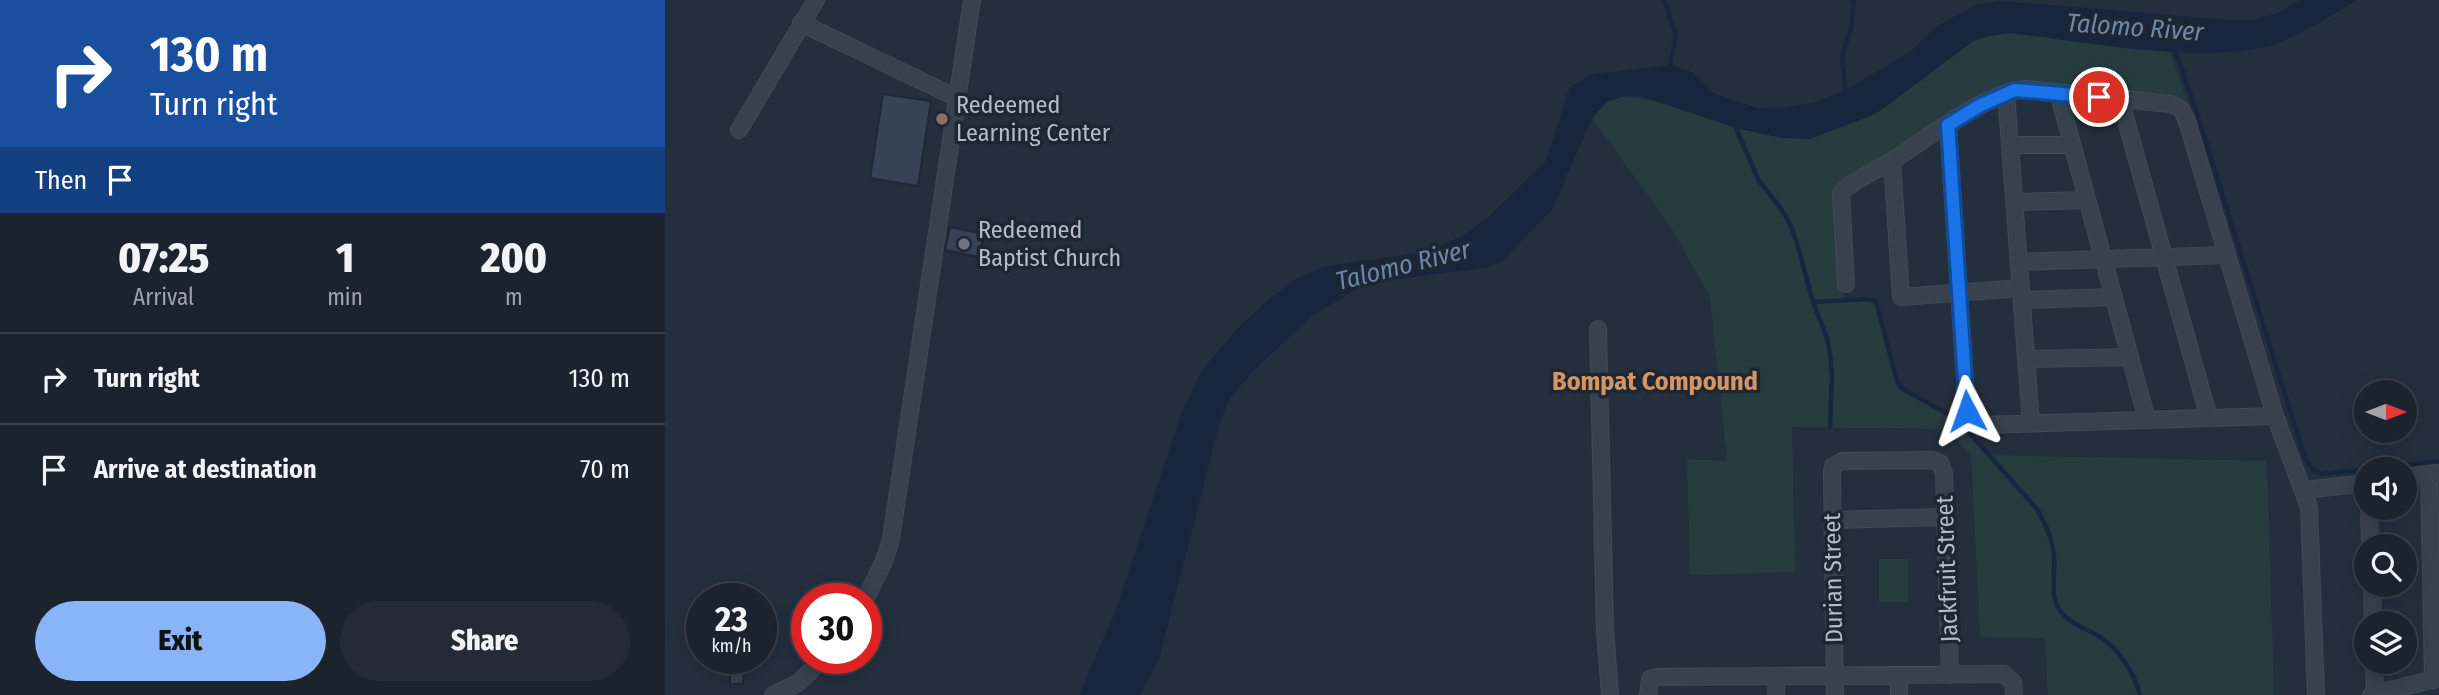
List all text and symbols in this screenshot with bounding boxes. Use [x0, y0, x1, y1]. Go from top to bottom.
water label: Talomo River [2065, 7, 2206, 48]
text: 130 m [150, 25, 268, 84]
icon: right [35, 28, 126, 119]
pin [2069, 67, 2129, 127]
icon: arrive [2080, 78, 2118, 116]
text: Turn right [150, 85, 277, 123]
place label: Redeemed Learning Center [956, 91, 1111, 147]
marker: Redeemed Learning Center [934, 111, 950, 127]
icon: arrive [101, 161, 139, 199]
text: Then [35, 165, 87, 196]
place label: Redeemed Baptist Church [978, 216, 1121, 272]
text: 07:25 [118, 233, 209, 283]
text: 1 [336, 233, 354, 283]
text: 200 [481, 233, 547, 283]
water label: Talomo River [1333, 234, 1474, 297]
marker: Redeemed Baptist Church [956, 236, 972, 252]
text: Arrival [133, 283, 194, 311]
text: min [327, 283, 363, 311]
text: m [505, 283, 523, 311]
icon: right [35, 360, 73, 398]
text: Turn right [94, 363, 200, 394]
text: 130 m [568, 363, 630, 394]
district label: Bompat Compound [1552, 366, 1758, 397]
position arrow [1930, 374, 2004, 448]
north arrow [2354, 380, 2417, 443]
map controls [2354, 380, 2417, 674]
icon: arrive [35, 451, 73, 489]
text: Arrive at destination [94, 454, 317, 485]
text: 70 m [580, 454, 630, 485]
button: sound [2354, 457, 2417, 520]
street label: Jackfruit Street [1930, 495, 1964, 643]
street label: Durian Street [1818, 513, 1848, 643]
button: search [2354, 534, 2417, 597]
speed limit sign: 30 [791, 583, 882, 674]
text: 23 [715, 598, 748, 640]
button: Exit [35, 601, 326, 681]
button: Share [340, 601, 630, 681]
button: layers [2354, 611, 2417, 674]
text: km/h [711, 635, 752, 657]

